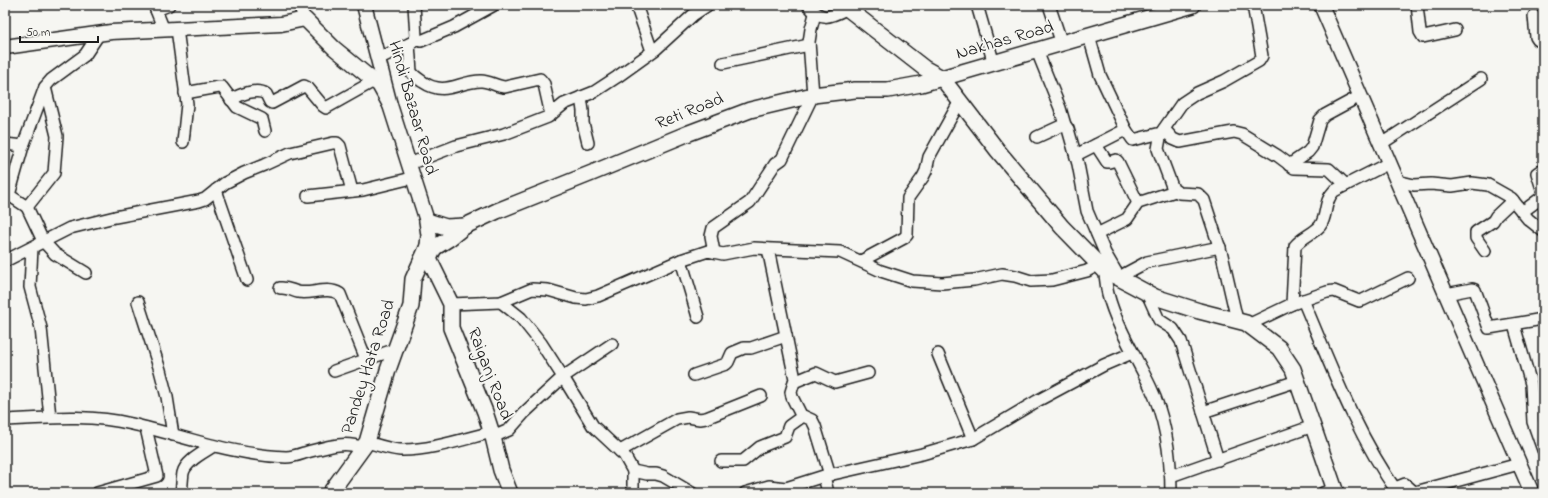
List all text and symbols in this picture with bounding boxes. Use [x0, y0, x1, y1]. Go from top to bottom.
street label: Nakhas Road [953, 15, 1057, 67]
scale bar [20, 18, 98, 44]
text: 50 m [26, 24, 50, 42]
street label: Hindi Bazaar Road [380, 38, 444, 178]
street label: Reti Road [652, 87, 728, 137]
street label: Pandey Hata Road [335, 296, 403, 438]
street label: Raiganj Road [459, 324, 518, 424]

